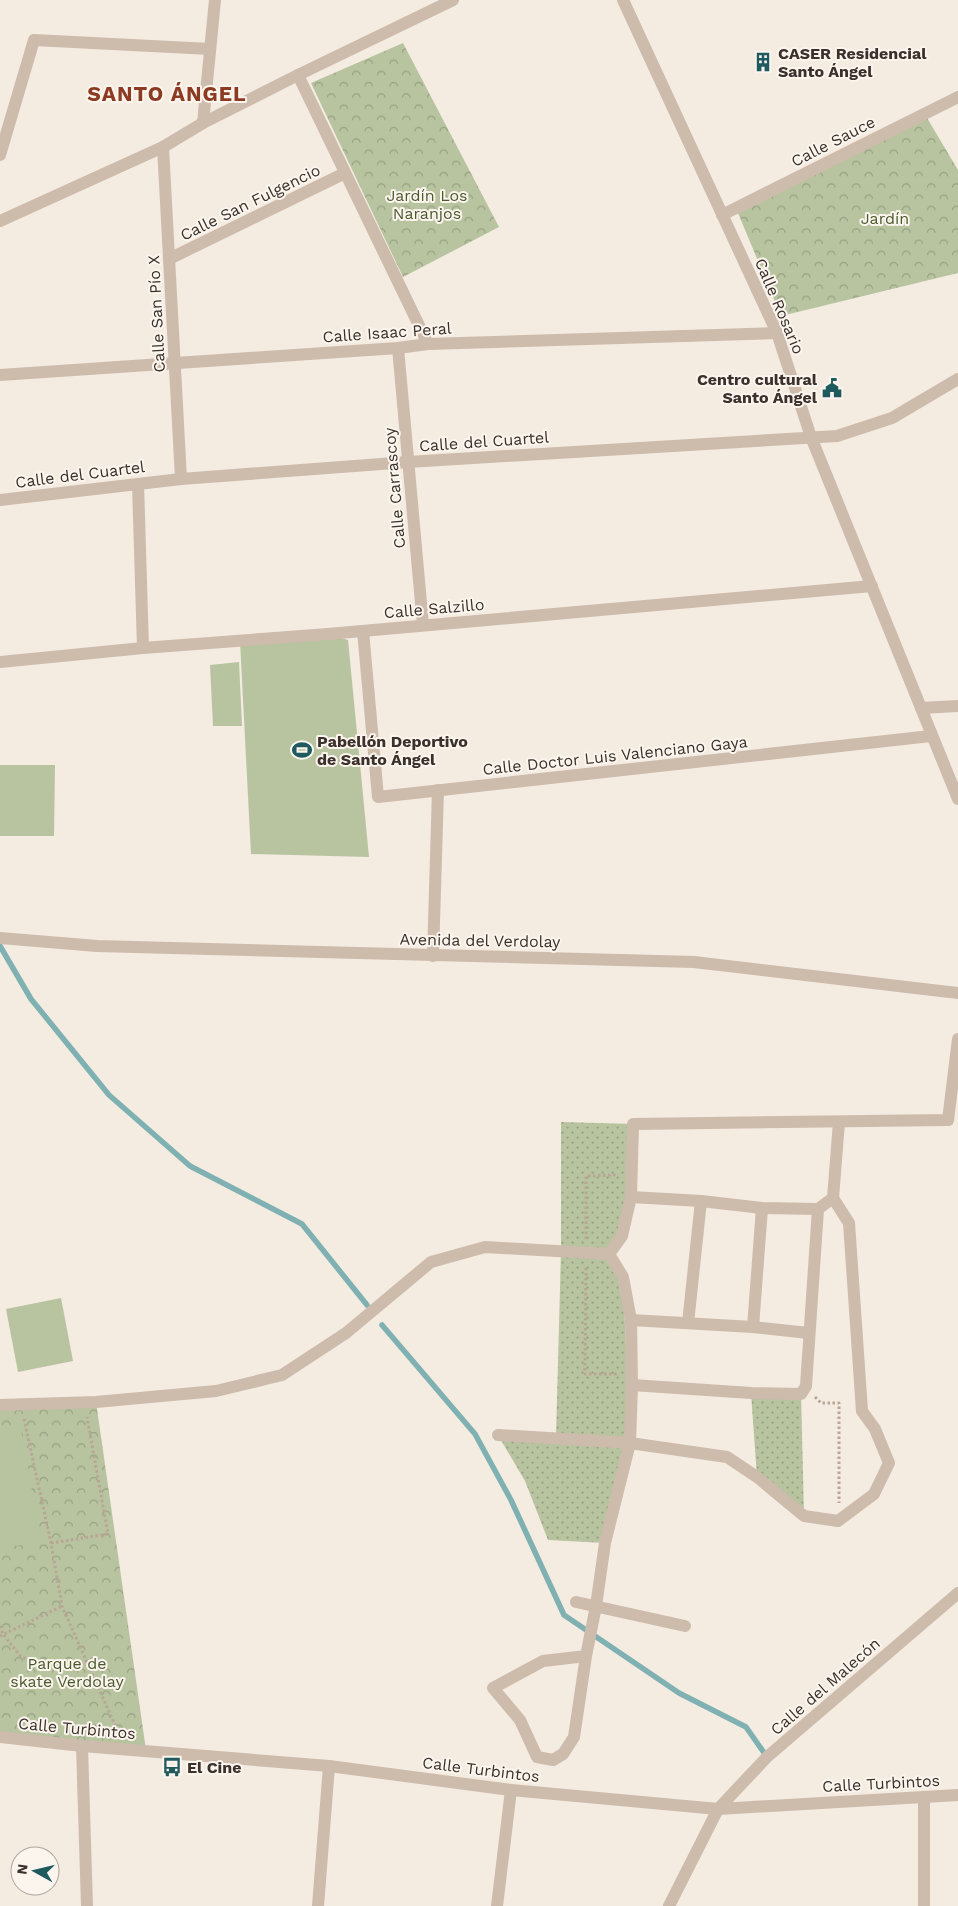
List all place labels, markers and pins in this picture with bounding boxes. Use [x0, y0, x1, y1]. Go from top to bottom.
place label: CASER Residencial Santo Ángel [778, 44, 927, 81]
building icon: CASER Residencial Santo Ángel [752, 51, 774, 73]
place label: Centro cultural Santo Ángel [697, 370, 818, 407]
public building icon: Centro cultural Santo Ángel [821, 377, 843, 399]
place label: Pabellón Deportivo de Santo Ángel [317, 732, 468, 769]
sports icon: Pabellón Deportivo de Santo Ángel [291, 739, 313, 761]
bus stop icon: El Cine [161, 1756, 183, 1778]
place label: El Cine [187, 1758, 241, 1777]

